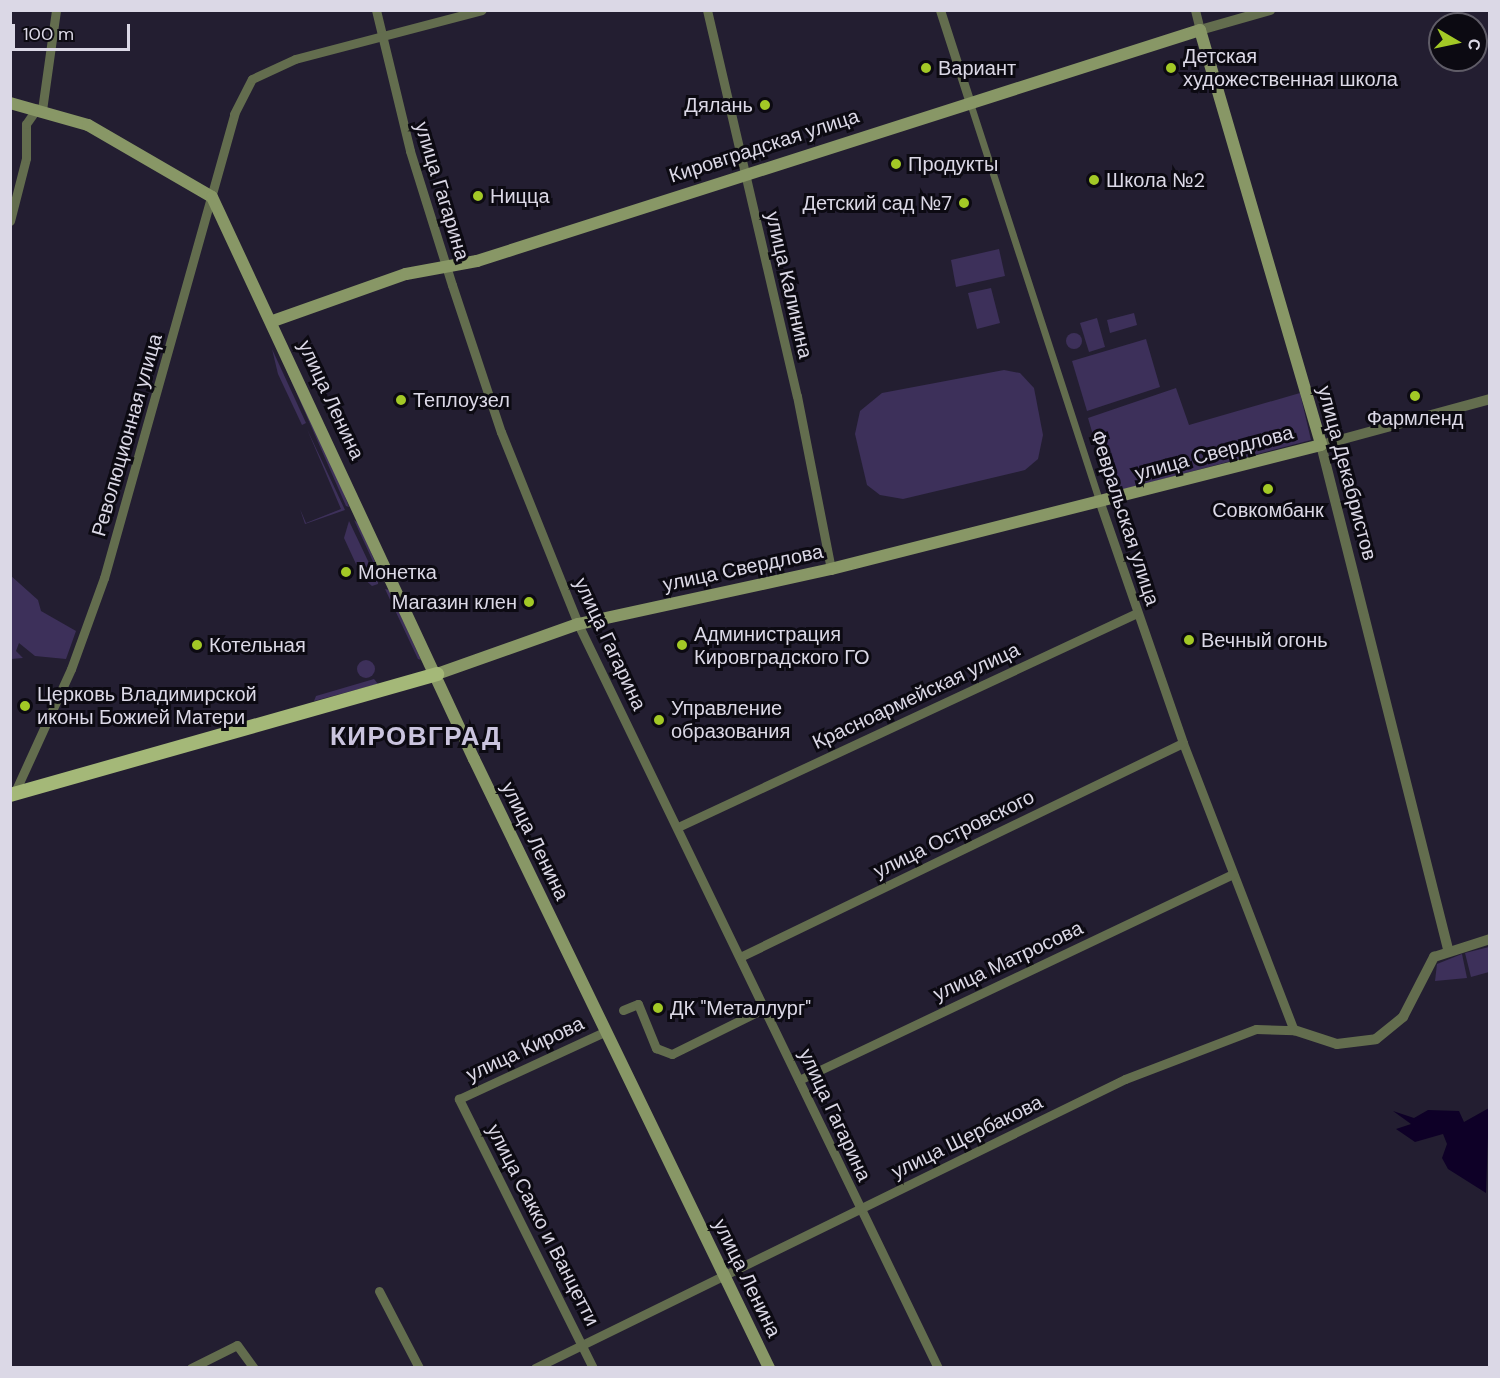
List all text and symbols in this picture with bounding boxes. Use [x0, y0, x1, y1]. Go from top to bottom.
scale bar [15, 12, 134, 50]
north arrow [1428, 12, 1488, 72]
text: 100 m [23, 22, 74, 46]
text: С [1463, 37, 1486, 52]
place label: Детская художественная школа [1183, 45, 1398, 92]
place label: Вариант [938, 56, 1016, 80]
marker: Вариант [919, 61, 933, 75]
marker: Детская художественная школа [1164, 61, 1178, 75]
place label: Дялань [684, 93, 753, 117]
marker: Дялань [758, 98, 772, 112]
street label: Кировградская улица [666, 104, 862, 188]
street label: улица Гагарина [410, 119, 474, 263]
place label: Продукты [908, 152, 998, 176]
marker: Продукты [889, 157, 903, 171]
place label: Школа №2 [1106, 168, 1205, 192]
marker: Школа №2 [1087, 173, 1101, 187]
place label: Ницца [490, 184, 550, 208]
marker: Ницца [471, 189, 485, 203]
place label: Детский сад №7 [802, 191, 952, 215]
marker: Детский сад №7 [957, 196, 971, 210]
street label: улица Калинина [760, 209, 818, 361]
street label: Революционная улица [87, 331, 167, 539]
street label: улица Ленина [293, 337, 369, 463]
street label: улица Декабристов [1312, 383, 1382, 563]
place label: Теплоузел [413, 388, 510, 412]
marker: Фармленд [1408, 389, 1422, 403]
marker: Теплоузел [394, 393, 408, 407]
place label: Фармленд [1367, 406, 1463, 430]
street label: улица Свердлова [1132, 420, 1296, 486]
street label: Февральская улица [1085, 427, 1165, 609]
marker: Совкомбанк [1261, 482, 1275, 496]
place label: Совкомбанк [1212, 498, 1324, 522]
street label: улица Свердлова [661, 539, 825, 597]
place label: Монетка [358, 560, 437, 584]
marker: Монетка [339, 565, 353, 579]
street label: улица Гагарина [569, 574, 651, 714]
place label: Магазин клен [392, 590, 517, 614]
marker: Магазин клен [522, 595, 536, 609]
place label: Администрация Кировградского ГО [694, 622, 870, 669]
place label: Вечный огонь [1201, 628, 1328, 652]
place label: Котельная [209, 633, 306, 657]
marker: Вечный огонь [1182, 633, 1196, 647]
street label: Красноармейская улица [809, 637, 1023, 755]
marker: Котельная [190, 638, 204, 652]
marker: Администрация Кировградского ГО [675, 638, 689, 652]
place label: Церковь Владимирской иконы Божией Матери [37, 682, 257, 729]
place label: Управление образования [671, 696, 790, 743]
marker: Церковь Владимирской иконы Божией Матери [18, 699, 32, 713]
marker: Управление образования [652, 713, 666, 727]
district label: КИРОВГРАД [330, 721, 502, 753]
street label: улица Ленина [496, 778, 574, 904]
street label: улица Островского [870, 785, 1038, 883]
street label: улица Матросова [929, 916, 1087, 1006]
place label: ДК "Металлург" [670, 996, 811, 1020]
marker: ДК "Металлург" [651, 1001, 665, 1015]
street label: улица Кирова [462, 1011, 588, 1087]
street label: улица Гагарина [794, 1045, 876, 1185]
street label: улица Щербакова [888, 1090, 1046, 1184]
street label: улица Сакко и Ванцетти [482, 1120, 604, 1330]
street label: улица Ленина [708, 1215, 786, 1341]

